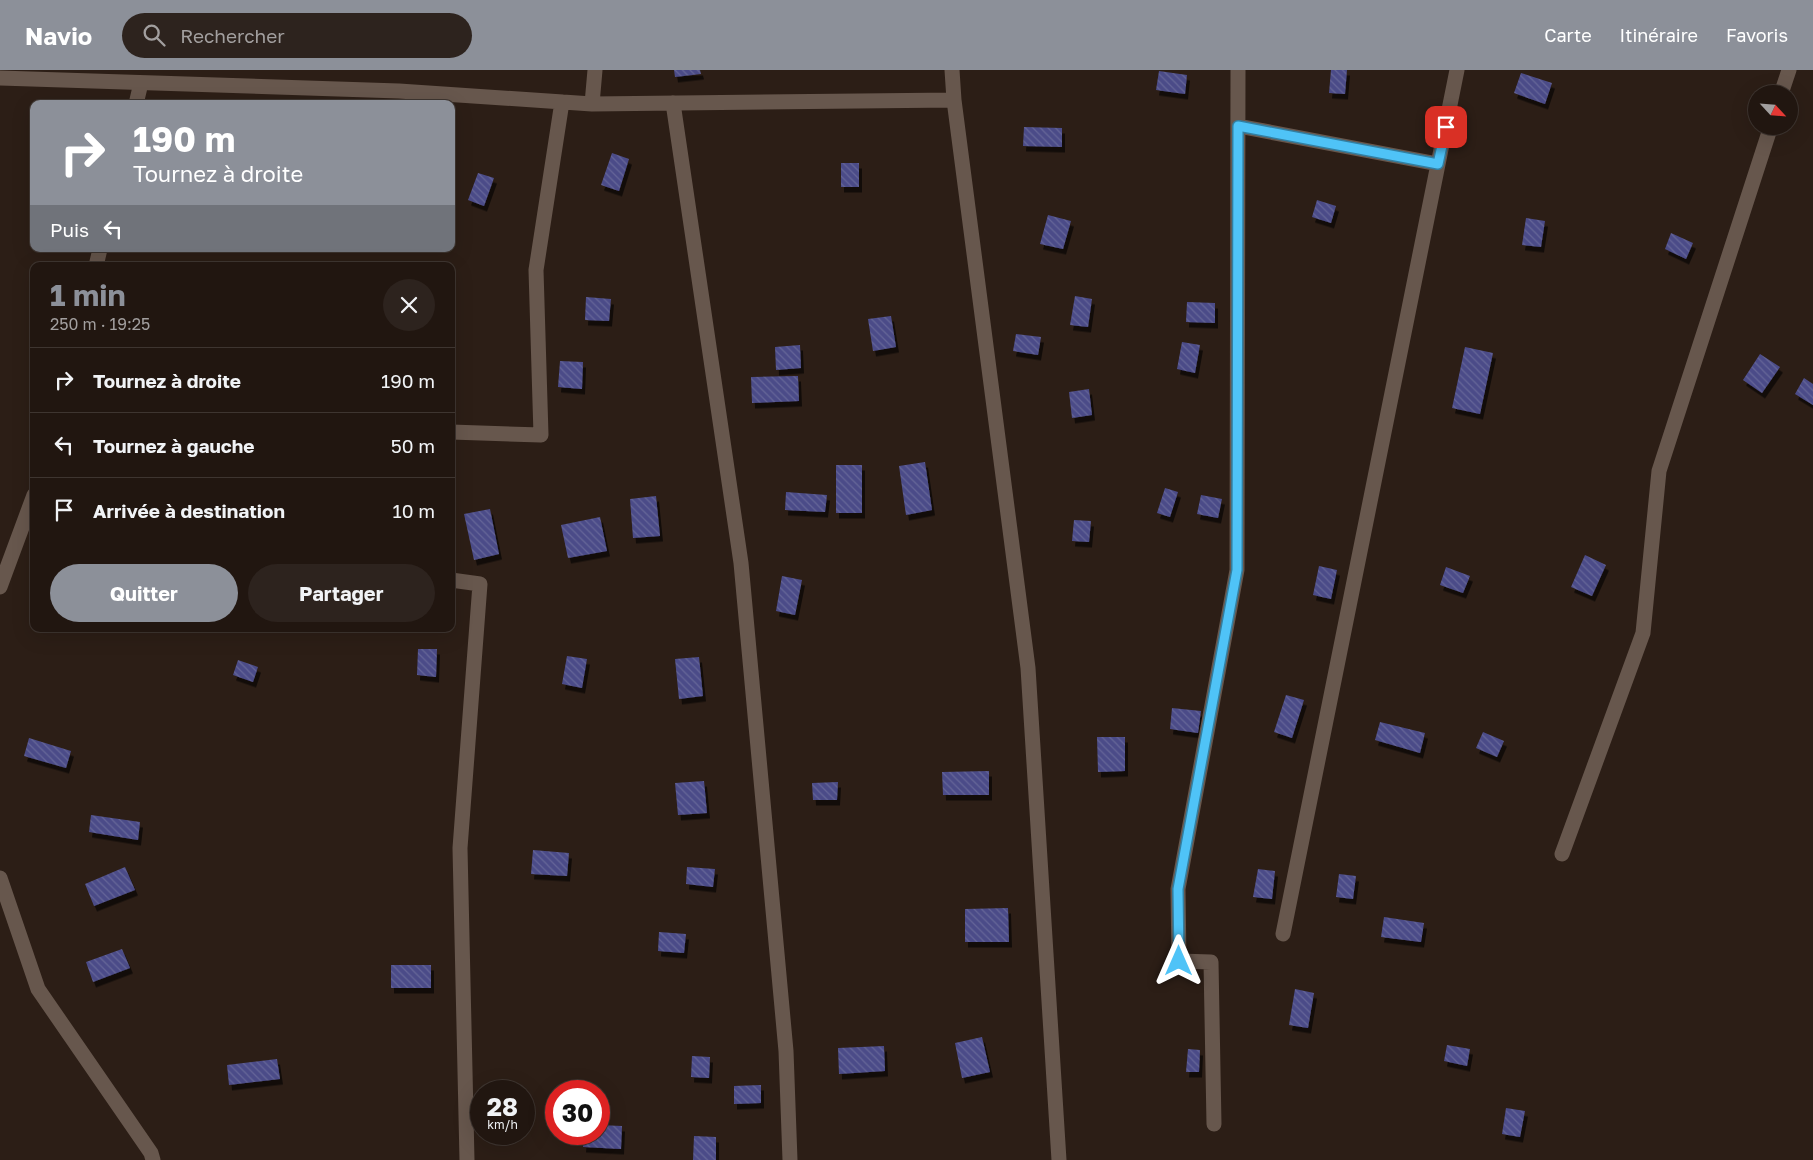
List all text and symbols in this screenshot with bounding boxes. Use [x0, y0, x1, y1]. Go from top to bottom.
search box [122, 13, 472, 58]
text: Navio [25, 21, 92, 50]
icon: search [140, 21, 168, 49]
text: Rechercher [180, 24, 285, 47]
text: Carte [1544, 24, 1592, 46]
text: Itinéraire [1620, 24, 1698, 46]
text: Favoris [1726, 24, 1788, 46]
north arrow [1748, 85, 1798, 135]
map controls [1748, 85, 1798, 135]
pin [1425, 106, 1467, 148]
icon: arrive [1432, 113, 1460, 141]
text: 190 m [133, 118, 235, 160]
icon: right [50, 120, 115, 185]
text: Tournez à droite [133, 160, 303, 187]
icon: left [99, 215, 127, 243]
text: Puis [50, 218, 89, 241]
text: 1 min [50, 277, 126, 313]
button: close [383, 279, 435, 331]
text: 250 m · 19:25 [50, 314, 150, 334]
icon: right [50, 366, 78, 394]
text: Tournez à droite [93, 369, 241, 392]
text: 190 m [381, 369, 435, 392]
icon: left [50, 431, 78, 459]
text: Tournez à gauche [93, 434, 254, 457]
text: 50 m [391, 434, 435, 457]
icon: arrive [50, 496, 78, 524]
text: Arrivée à destination [93, 499, 285, 522]
text: 10 m [392, 499, 435, 522]
button: Quitter [50, 564, 238, 622]
button: Partager [248, 564, 435, 622]
position arrow [1152, 934, 1204, 986]
speed limit sign: 30 [545, 1080, 610, 1145]
text: 28 [487, 1091, 518, 1122]
text: km/h [487, 1117, 518, 1132]

